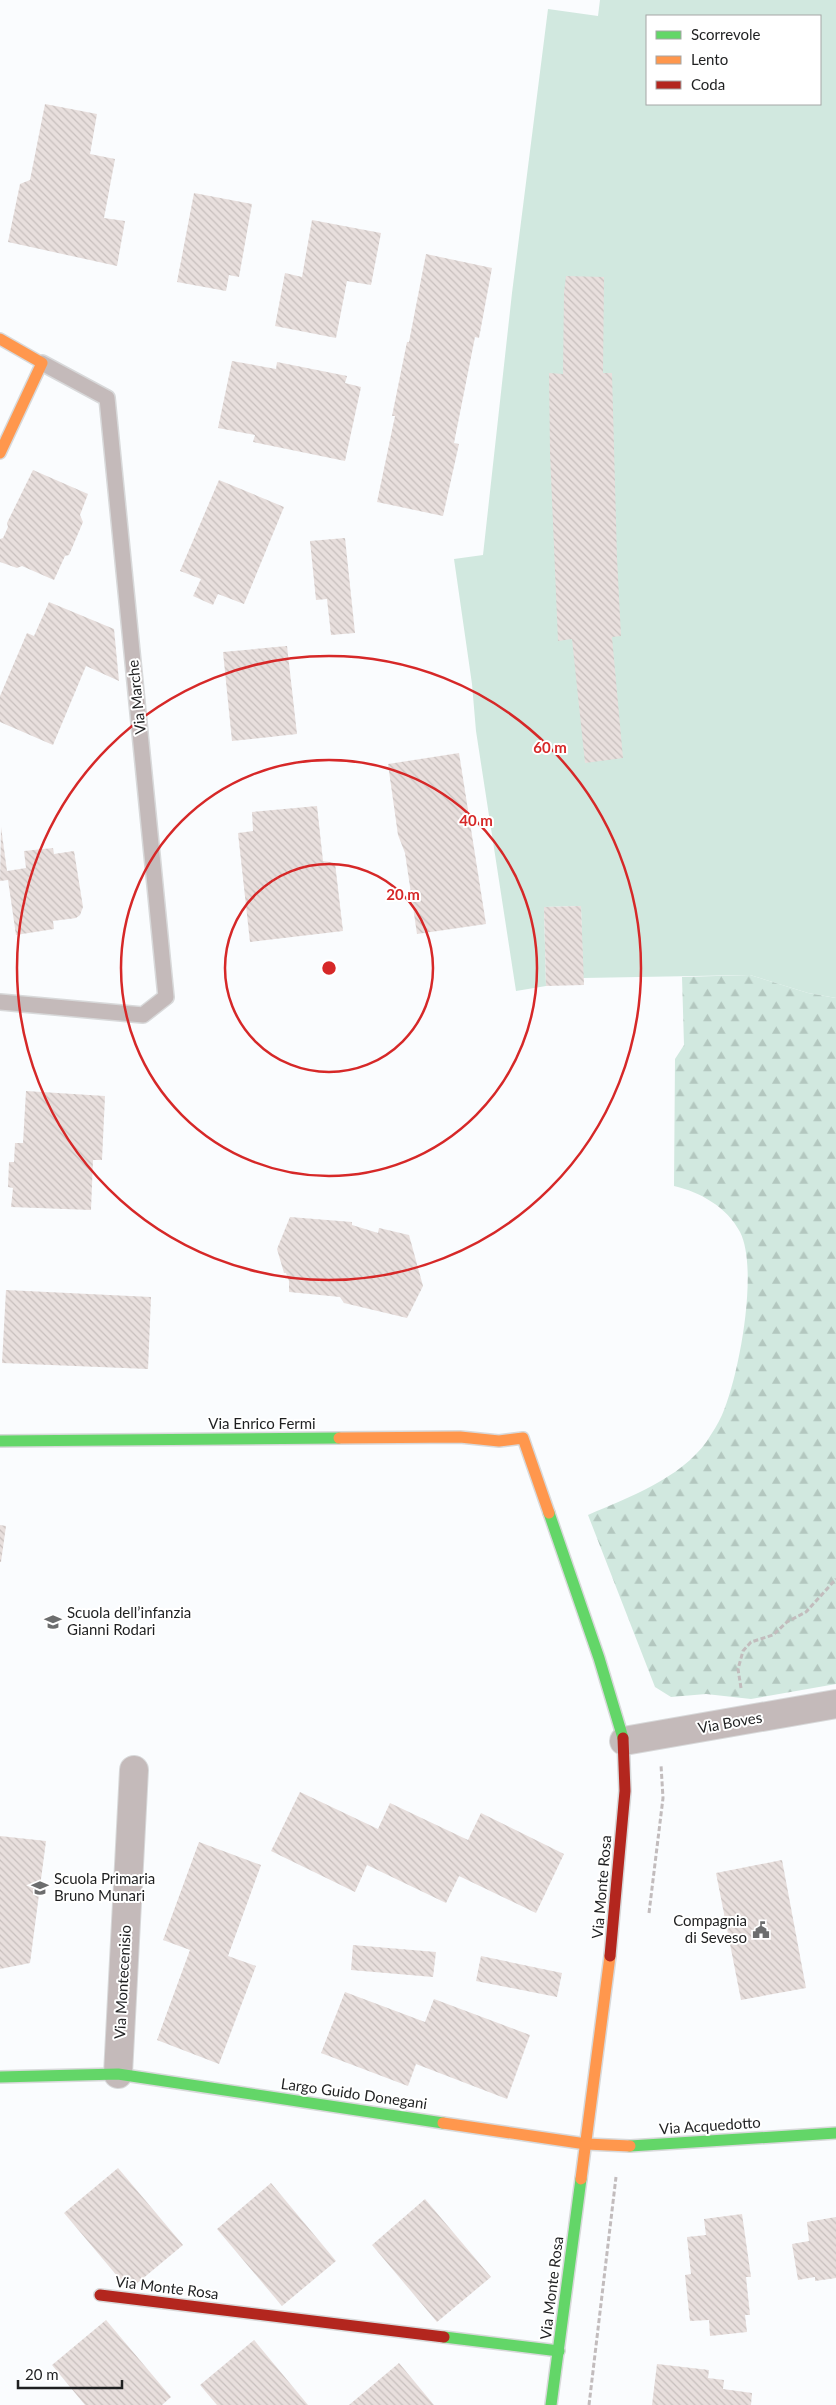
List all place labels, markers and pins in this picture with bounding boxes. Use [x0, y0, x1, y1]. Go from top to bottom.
centre of rings [320, 959, 338, 977]
place label: Scuola dell’infanzia Gianni Rodari [67, 1603, 191, 1638]
school or university icon: Scuola dell’infanzia Gianni Rodari [43, 1612, 63, 1632]
place label: Scuola Primaria Bruno Munari [54, 1869, 155, 1904]
school or university icon: Scuola Primaria Bruno Munari [30, 1878, 50, 1898]
place label: Compagnia di Seveso [673, 1911, 747, 1946]
public building icon: Compagnia di Seveso [751, 1920, 771, 1940]

